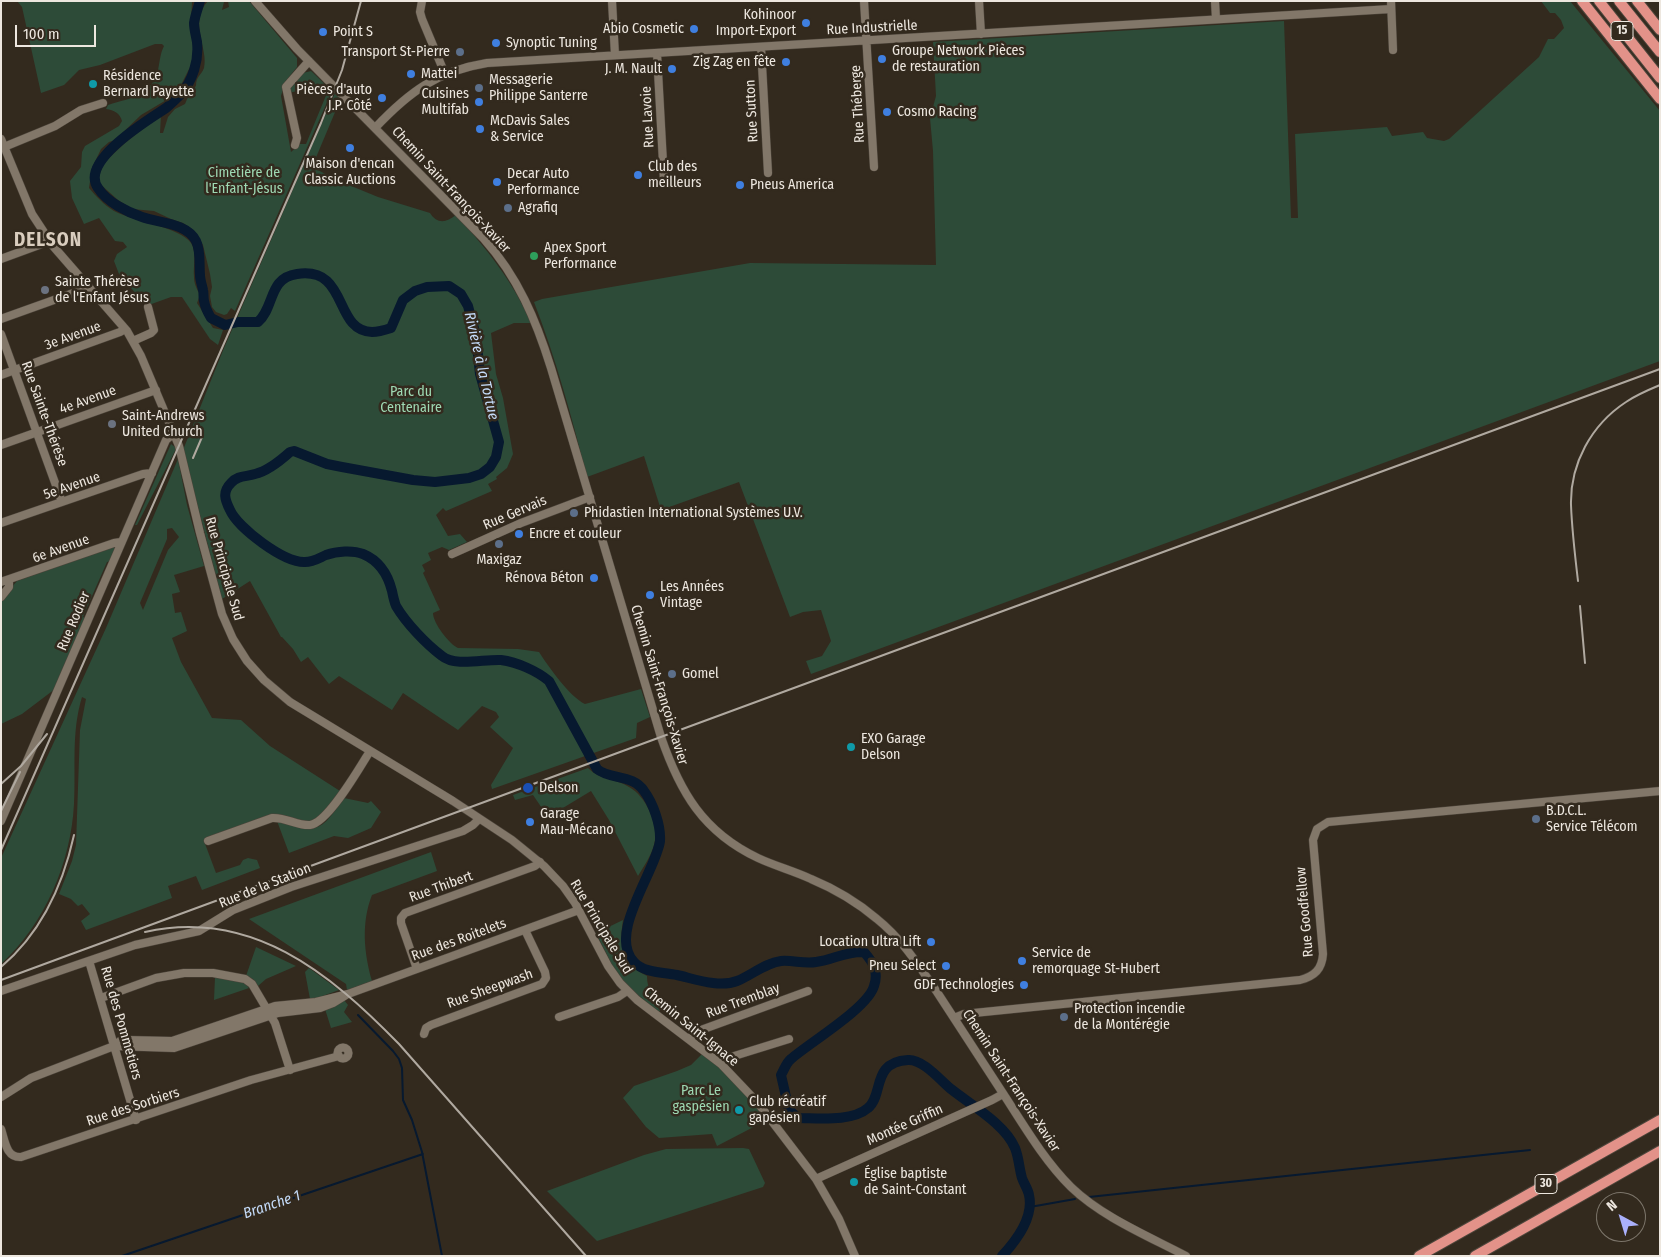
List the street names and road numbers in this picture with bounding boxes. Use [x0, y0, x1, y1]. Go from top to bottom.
street label: Rue Industrielle [826, 17, 918, 39]
road number: 15 [1611, 22, 1633, 40]
street label: Rue Théberge [848, 64, 868, 144]
street label: Rue Sutton [742, 79, 762, 143]
street label: Rue Lavoie [638, 86, 658, 148]
street label: Chemin Saint-François-Xavier [388, 123, 514, 257]
street label: 3e Avenue [43, 318, 103, 354]
street label: Rue Sainte-Thérèse [17, 359, 71, 469]
street label: 4e Avenue [57, 382, 119, 418]
street label: 5e Avenue [42, 469, 102, 503]
street label: Rue Gervais [481, 492, 549, 534]
street label: Rue Principale Sud [201, 515, 247, 623]
street label: 6e Avenue [30, 531, 92, 567]
street label: Rue Rodier [54, 589, 94, 653]
street label: Chemin Saint-François-Xavier [627, 603, 691, 767]
street label: Rue de la Station [217, 860, 313, 912]
street label: Rue Goodfellow [1293, 866, 1317, 958]
street label: Rue Thibert [407, 868, 475, 906]
street label: Rue Principale Sud [566, 877, 636, 977]
street label: Rue des Roitelets [409, 915, 509, 965]
street label: Rue des Pommetiers [97, 964, 145, 1082]
street label: Rue Sheepwash [445, 966, 535, 1012]
street label: Rue Tremblay [704, 980, 782, 1022]
street label: Chemin Saint-Ignace [640, 984, 742, 1070]
street label: Chemin Saint-François-Xavier [959, 1007, 1063, 1155]
street label: Rue des Sorbiers [84, 1084, 182, 1130]
street label: Montée Griffin [864, 1101, 946, 1149]
road number: 30 [1535, 1174, 1557, 1194]

